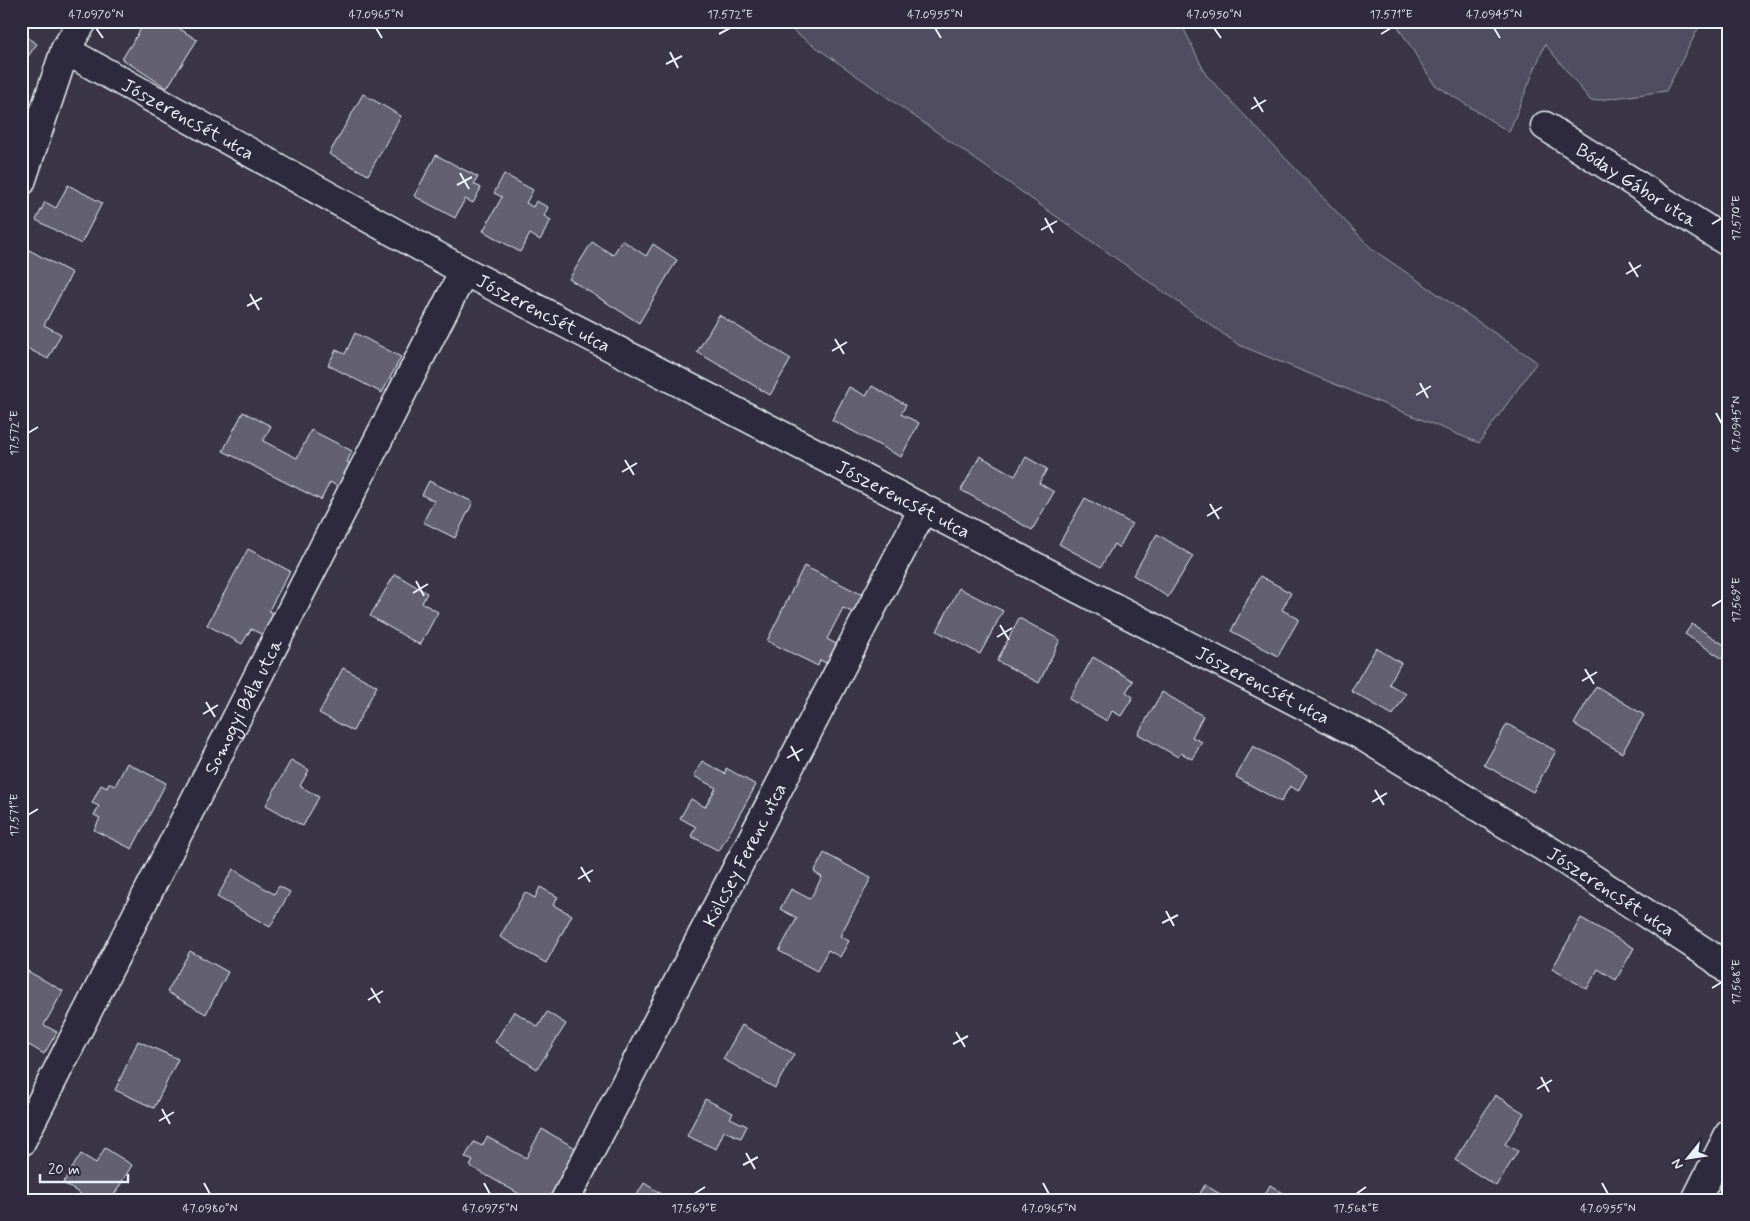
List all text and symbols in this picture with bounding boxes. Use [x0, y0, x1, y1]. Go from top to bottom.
text: 47.0970°N [68, 7, 124, 23]
text: 47.0965°N [349, 7, 403, 23]
text: 17.572°E [707, 7, 753, 23]
text: 47.0955°N [907, 7, 963, 23]
text: 47.0950°N [1186, 7, 1242, 23]
text: 17.571°E [1369, 7, 1413, 23]
text: 47.0945°N [1466, 7, 1522, 23]
street label: Jószerencsét utca [117, 73, 258, 166]
street label: Bóday Gábor utca [1571, 138, 1702, 234]
text: 17.570°E [1729, 195, 1745, 241]
street label: Jószerencsét utca [472, 269, 614, 359]
text: 47.0945°N [1729, 396, 1745, 452]
text: 17.572°E [7, 410, 23, 456]
street label: Jószerencsét utca [832, 455, 974, 545]
text: 17.569°E [1729, 577, 1745, 623]
street label: Somogyi Béla utca [199, 634, 289, 779]
street label: Jószerencsét utca [1191, 641, 1334, 731]
street label: Kölcsey Ferenc utca [698, 779, 793, 932]
text: 17.571°E [7, 793, 23, 837]
street label: Jószerencsét utca [1542, 841, 1679, 943]
text: 17.568°E [1729, 959, 1745, 1005]
north arrow [1662, 1134, 1712, 1184]
scale bar [40, 1151, 128, 1183]
text: N [1667, 1155, 1688, 1173]
text: 20 m [48, 1160, 80, 1180]
text: 47.0980°N [183, 1201, 237, 1217]
text: 47.0975°N [462, 1201, 518, 1217]
text: 17.569°E [671, 1201, 717, 1217]
text: 47.0965°N [1022, 1201, 1076, 1217]
text: 17.568°E [1333, 1201, 1379, 1217]
text: 47.0955°N [1580, 1201, 1636, 1217]

